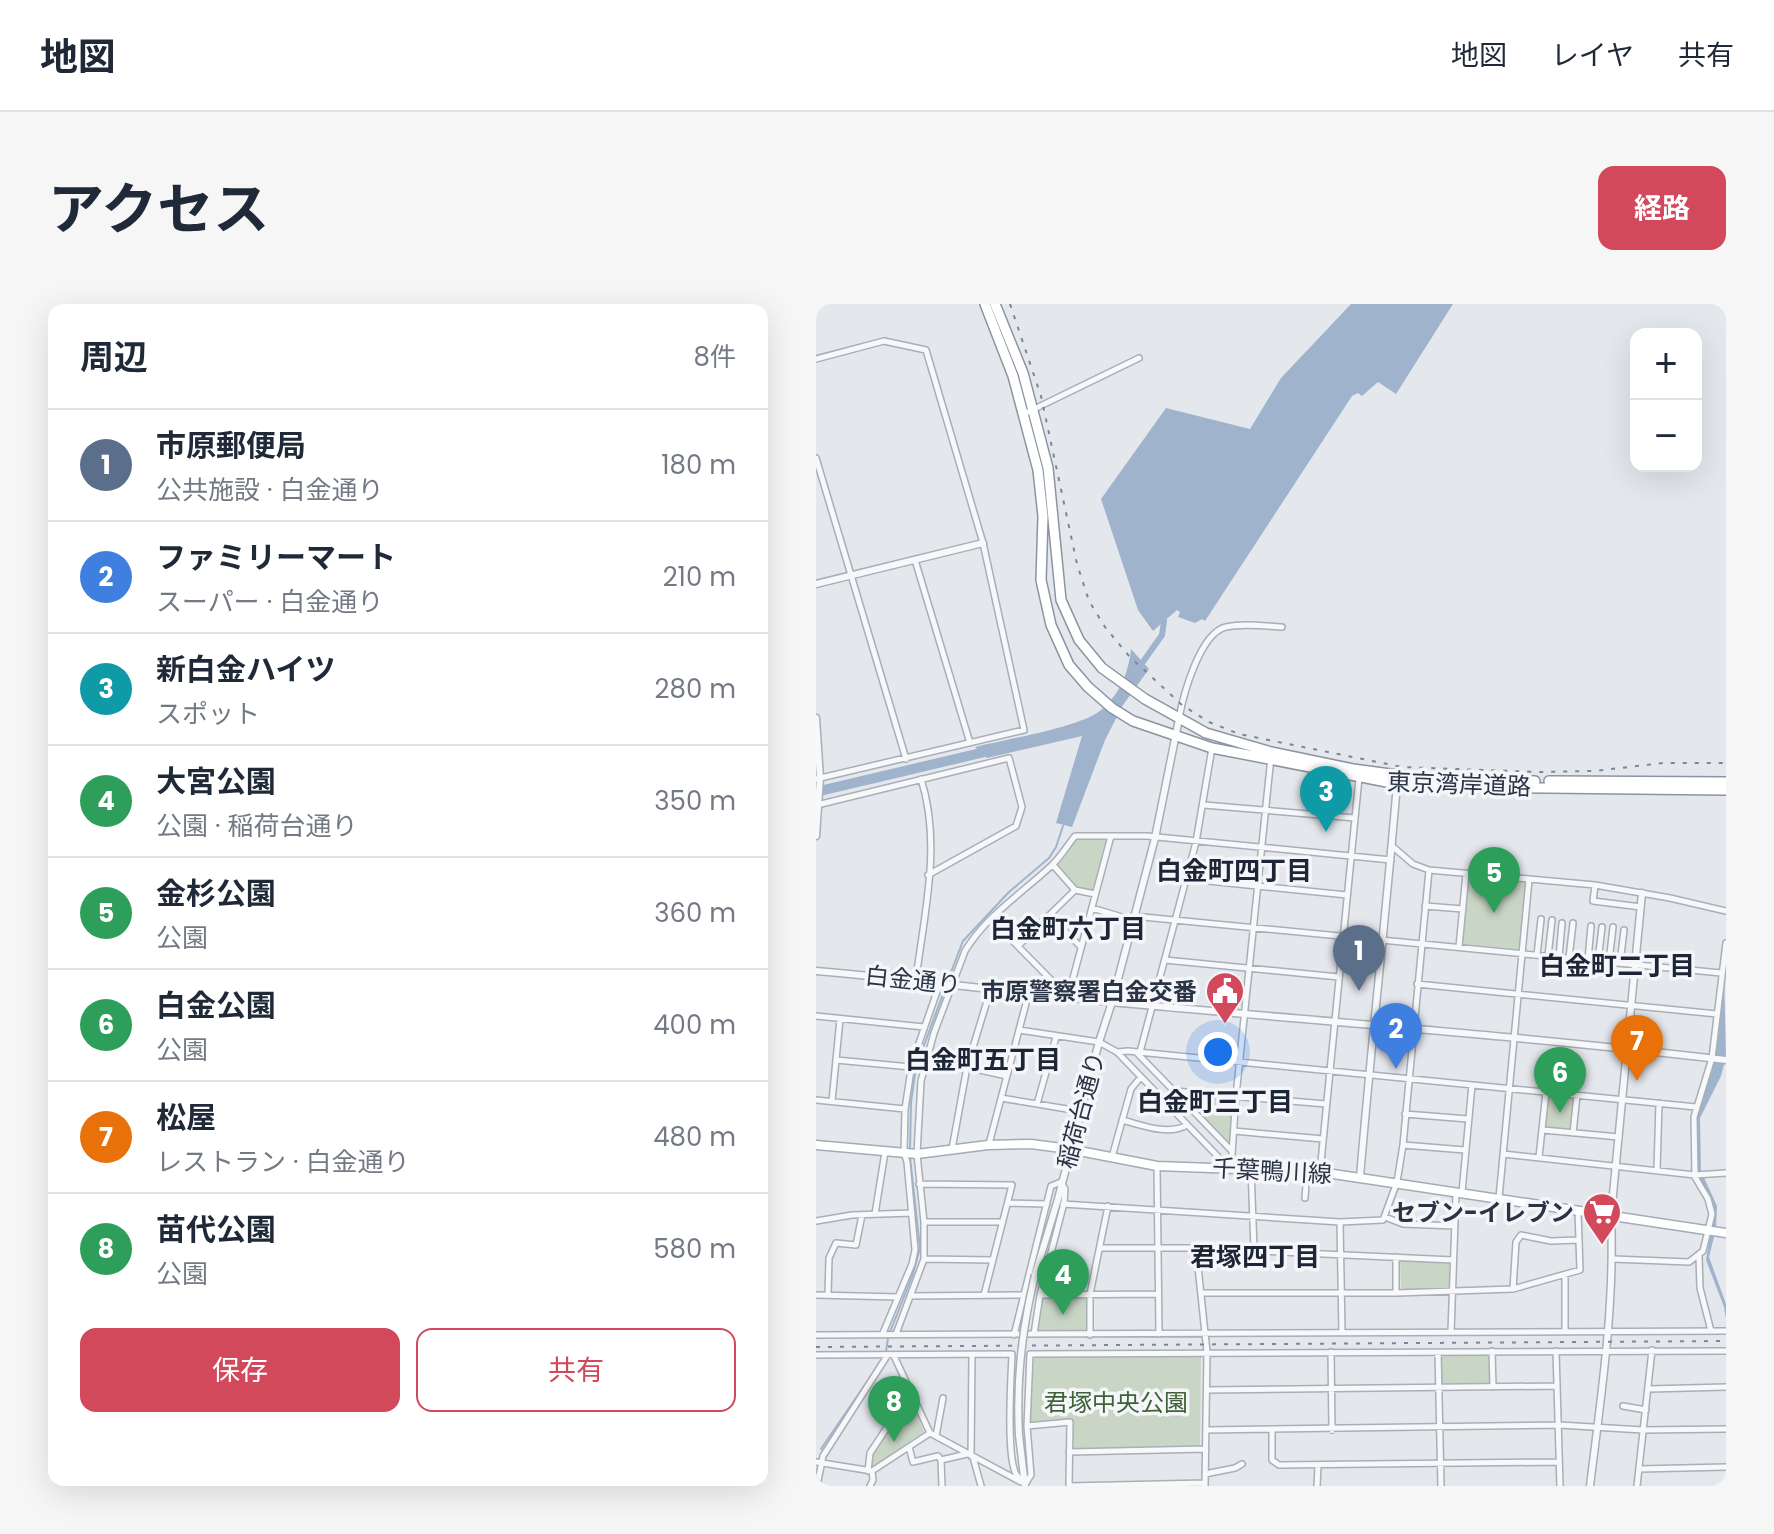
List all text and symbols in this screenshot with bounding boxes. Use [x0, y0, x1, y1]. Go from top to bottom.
text: 地図 [40, 30, 116, 83]
text: 地図 [1451, 36, 1507, 75]
text: レイヤ [1551, 36, 1634, 75]
text: 共有 [1678, 36, 1734, 75]
button: 経路 [1598, 166, 1726, 250]
text: アクセス [48, 170, 269, 249]
map controls [1630, 328, 1702, 472]
button: + [1630, 328, 1702, 400]
text: 周辺 [80, 333, 148, 381]
text: 8件 [694, 339, 736, 375]
button: − [1630, 400, 1702, 472]
text: 市原郵便局 [156, 424, 306, 467]
text: 1 [101, 447, 111, 483]
text: 180 m [661, 447, 736, 483]
text: 公共施設 · 白金通り [156, 472, 383, 508]
text: ファミリーマート [156, 536, 396, 579]
text: 2 [99, 559, 113, 595]
text: 210 m [663, 559, 736, 595]
text: スーパー · 白金通り [156, 584, 383, 620]
text: 新白金ハイツ [156, 648, 335, 691]
text: 3 [98, 671, 114, 707]
text: 280 m [655, 671, 736, 707]
text: スポット [156, 696, 260, 732]
text: 大宮公園 [156, 760, 276, 803]
street label: 東京湾岸道路 [1386, 765, 1532, 803]
pin: 3 [1300, 766, 1352, 832]
text: 4 [97, 783, 115, 819]
text: 350 m [654, 783, 736, 819]
text: 公園 · 稲荷台通り [156, 808, 357, 844]
pin: 5 [1468, 847, 1520, 913]
district label: 白金町四丁目 [1156, 853, 1312, 889]
text: 金杉公園 [156, 872, 276, 915]
text: 5 [98, 895, 114, 931]
text: 360 m [654, 895, 736, 931]
district label: 白金町六丁目 [990, 911, 1146, 947]
text: 公園 [156, 920, 208, 956]
pin: 1 [1333, 925, 1385, 991]
district label: 白金町二丁目 [1539, 948, 1695, 984]
street label: 白金通り [864, 959, 962, 1001]
public building icon: 市原警察署白金交番 [1204, 970, 1246, 1025]
place label: 市原警察署白金交番 [981, 975, 1197, 1008]
text: 白金公園 [156, 984, 276, 1027]
pin: 2 [1370, 1003, 1422, 1069]
text: 6 [98, 1007, 114, 1043]
text: 400 m [653, 1007, 736, 1043]
pin: 7 [1611, 1015, 1663, 1081]
text: 公園 [156, 1032, 208, 1068]
your location [1198, 1032, 1238, 1072]
district label: 白金町五丁目 [905, 1042, 1061, 1078]
pin: 6 [1534, 1047, 1586, 1113]
street label: 稲荷台通り [1050, 1048, 1112, 1172]
district label: 白金町三丁目 [1137, 1084, 1293, 1120]
text: 松屋 [156, 1096, 216, 1139]
text: 7 [99, 1119, 113, 1155]
text: 480 m [653, 1119, 736, 1155]
text: レストラン · 白金通り [156, 1144, 409, 1180]
street label: 千葉鴨川線 [1211, 1151, 1333, 1191]
supermarket icon: セブン-イレブン [1581, 1191, 1623, 1246]
place label: セブン-イレブン [1392, 1196, 1574, 1229]
text: 苗代公園 [156, 1208, 276, 1251]
text: 8 [98, 1231, 114, 1267]
text: 580 m [653, 1231, 736, 1267]
district label: 君塚四丁目 [1190, 1239, 1320, 1275]
pin: 4 [1037, 1249, 1089, 1315]
text: 公園 [156, 1256, 208, 1292]
button: 保存 [80, 1328, 400, 1412]
button: 共有 [416, 1328, 736, 1412]
pin: 8 [868, 1376, 920, 1442]
park label: 君塚中央公園 [1044, 1386, 1188, 1419]

